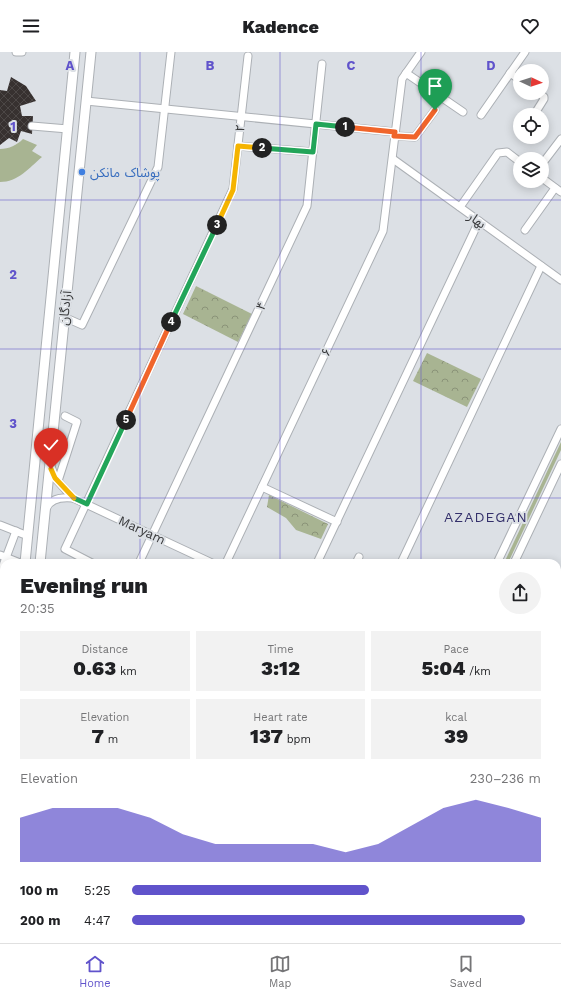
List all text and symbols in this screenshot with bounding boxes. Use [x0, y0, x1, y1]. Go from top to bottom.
icon: menu [20, 15, 42, 37]
icon: heart [519, 15, 541, 37]
text: Kadence [242, 16, 319, 37]
text: A [66, 58, 75, 73]
text: B [206, 58, 215, 73]
text: C [347, 58, 356, 73]
text: D [486, 58, 496, 73]
north arrow [513, 64, 549, 100]
map controls [513, 64, 549, 188]
pin [418, 69, 452, 110]
icon: arrive [424, 75, 446, 97]
button: locate [513, 108, 549, 144]
pin: 1 [335, 117, 355, 137]
text: 1 [10, 119, 16, 134]
text: 1 [343, 120, 347, 133]
street label: ۲ [232, 124, 248, 132]
pin: 2 [252, 138, 272, 158]
text: 2 [259, 141, 265, 154]
button: layers [513, 152, 549, 188]
place label: پوشاک مانکن [90, 165, 160, 182]
marker: پوشاک مانکن [77, 167, 87, 177]
street label: بهار [464, 208, 489, 232]
pin: 3 [207, 215, 227, 235]
text: 3 [214, 218, 220, 231]
text: 2 [9, 267, 17, 282]
street label: آزادگان [56, 289, 75, 326]
street label: ۴ [253, 299, 269, 313]
pin: 4 [161, 312, 181, 332]
text: 4 [167, 315, 175, 328]
street label: ۶ [318, 345, 334, 359]
pin: 5 [116, 410, 136, 430]
text: 5 [123, 413, 129, 426]
text: 3 [9, 416, 17, 431]
pin [34, 428, 68, 469]
icon: check [40, 434, 62, 456]
district label: AZADEGAN [444, 509, 528, 525]
street label: Maryam [116, 513, 168, 547]
button: share [499, 572, 541, 614]
text: Evening run [20, 573, 148, 598]
text: 20:35 [20, 601, 55, 616]
text: Distance [81, 643, 128, 656]
text: Time [267, 643, 294, 656]
text: Pace [443, 643, 469, 656]
text: 0.63 [73, 656, 116, 680]
text: 3:12 [261, 656, 300, 680]
text: 5:04 [422, 656, 466, 680]
text: km [116, 665, 137, 678]
text: /km [466, 665, 491, 678]
text: Elevation [80, 711, 129, 724]
text: Heart rate [253, 711, 308, 724]
text: kcal [445, 711, 467, 724]
text: 7 [91, 724, 104, 748]
text: 137 [250, 724, 283, 748]
text: 39 [444, 724, 468, 748]
text: m [104, 733, 118, 746]
text: bpm [283, 733, 311, 746]
text: Elevation [20, 771, 78, 786]
text: 230–236 m [470, 771, 541, 786]
text: 100 m [20, 883, 58, 898]
text: 5:25 [84, 883, 111, 898]
text: 200 m [20, 913, 60, 928]
text: 4:47 [84, 913, 110, 928]
tab: Home [79, 953, 111, 990]
tab: Map [269, 953, 291, 990]
tab: Saved [450, 953, 482, 990]

